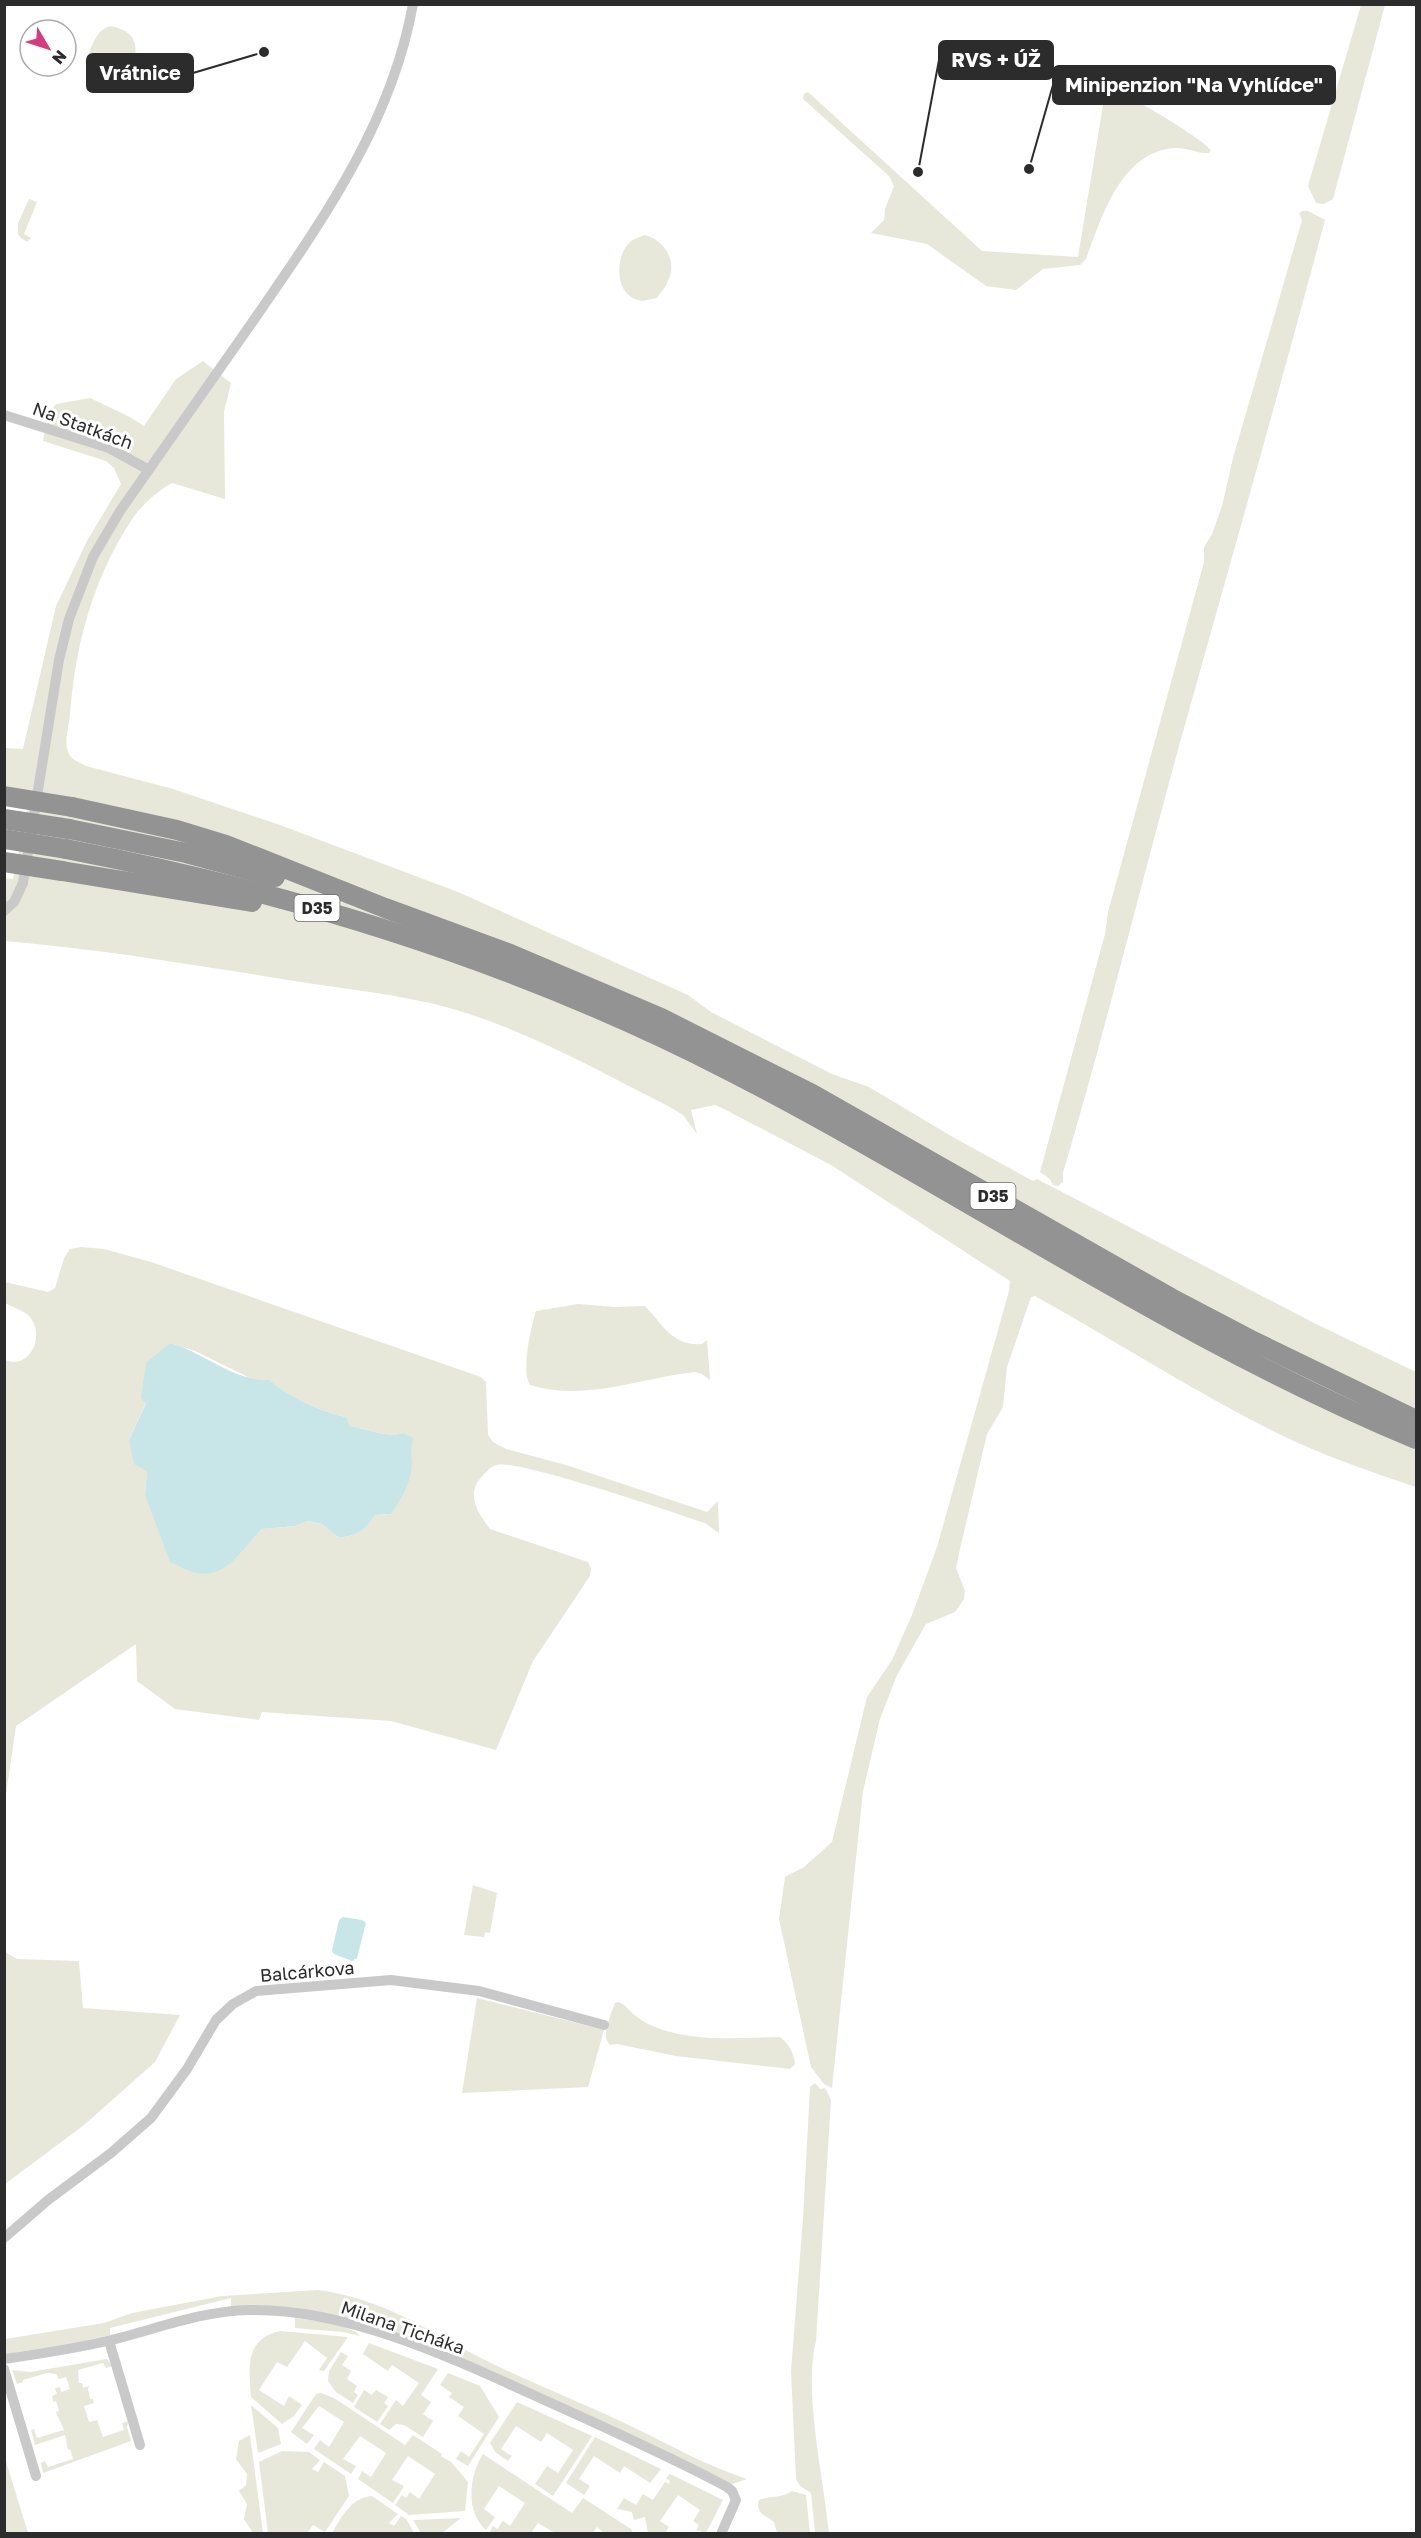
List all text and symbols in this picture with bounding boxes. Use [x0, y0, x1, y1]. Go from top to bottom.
north arrow [18, 18, 78, 78]
callout: RVS + ÚŽ [939, 41, 1053, 79]
text: N [48, 46, 71, 68]
text: RVS + ÚŽ [951, 47, 1041, 71]
callout: Vrátnice [87, 54, 193, 92]
text: Vrátnice [99, 60, 181, 84]
callout: Minipenzion "Na Vyhlídce" [1053, 66, 1335, 104]
text: Minipenzion "Na Vyhlídce" [1065, 72, 1323, 96]
street label: Na Statkách [30, 397, 136, 453]
road number: D35 [294, 895, 340, 921]
road number: D35 [970, 1183, 1016, 1209]
street label: Balcárkova [259, 1956, 355, 1986]
street label: Milana Ticháka [338, 2296, 468, 2358]

